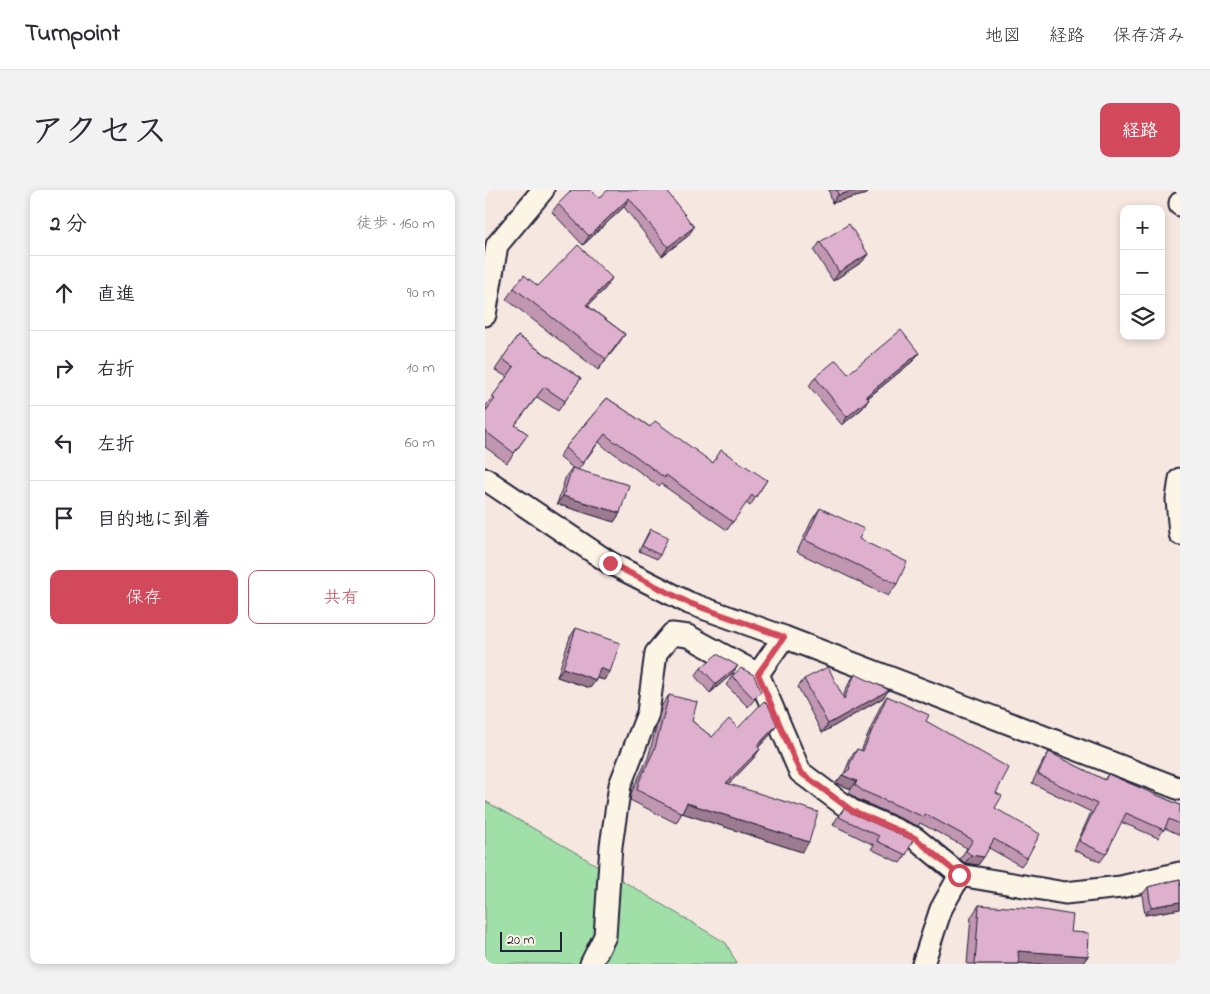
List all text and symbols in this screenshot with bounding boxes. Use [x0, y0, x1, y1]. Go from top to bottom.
text: Turnpoint [25, 17, 120, 52]
text: 地図 [985, 24, 1021, 50]
text: 経路 [1049, 24, 1085, 50]
text: 保存済み [1113, 24, 1185, 50]
button: 経路 [1100, 103, 1180, 157]
text: アクセス [30, 108, 168, 159]
map controls [1120, 205, 1165, 340]
button: + [1120, 205, 1165, 250]
text: 2 分 [50, 210, 87, 240]
text: 徒歩 · 160 m [356, 212, 435, 236]
button: − [1120, 250, 1165, 295]
icon: ahead [50, 279, 78, 307]
text: 90 m [407, 281, 435, 305]
text: 直進 [97, 282, 135, 309]
button: layers [1120, 295, 1165, 340]
icon: right [50, 354, 78, 382]
text: 10 m [407, 356, 435, 380]
text: 右折 [97, 357, 135, 384]
icon: left [50, 429, 78, 457]
text: 60 m [405, 431, 435, 455]
text: 左折 [97, 432, 135, 459]
icon: arrive [50, 504, 78, 532]
text: 目的地に到着 [97, 507, 211, 534]
route end [599, 552, 622, 575]
button: 保存 [50, 570, 238, 624]
button: 共有 [248, 570, 435, 624]
route start [948, 864, 971, 887]
scale bar [500, 929, 563, 952]
text: 20 m [507, 930, 534, 951]

